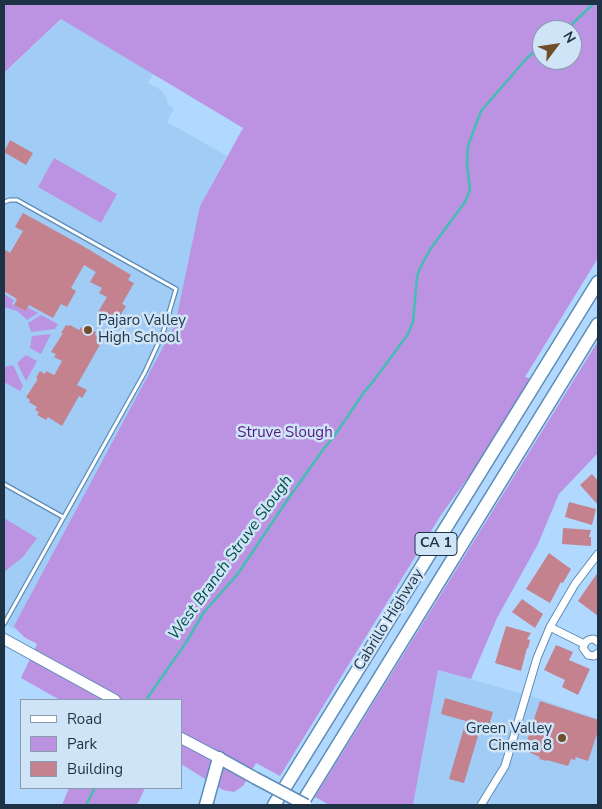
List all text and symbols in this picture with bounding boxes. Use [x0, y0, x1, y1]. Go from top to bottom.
north arrow [532, 20, 582, 70]
text: N [559, 28, 580, 47]
place label: Pajaro Valley High School [98, 312, 186, 347]
marker: Pajaro Valley High School [82, 324, 94, 336]
park label: Struve Slough [237, 424, 333, 442]
water label: West Branch Struve Slough [165, 472, 297, 644]
road number: CA 1 [415, 532, 457, 556]
street label: Cabrillo Highway [350, 566, 428, 674]
legend [20, 699, 182, 789]
text: Road [67, 709, 102, 729]
place label: Green Valley Cinema 8 [466, 720, 552, 755]
marker: Green Valley Cinema 8 [556, 732, 568, 744]
text: Park [67, 734, 97, 754]
text: Building [67, 759, 123, 779]

